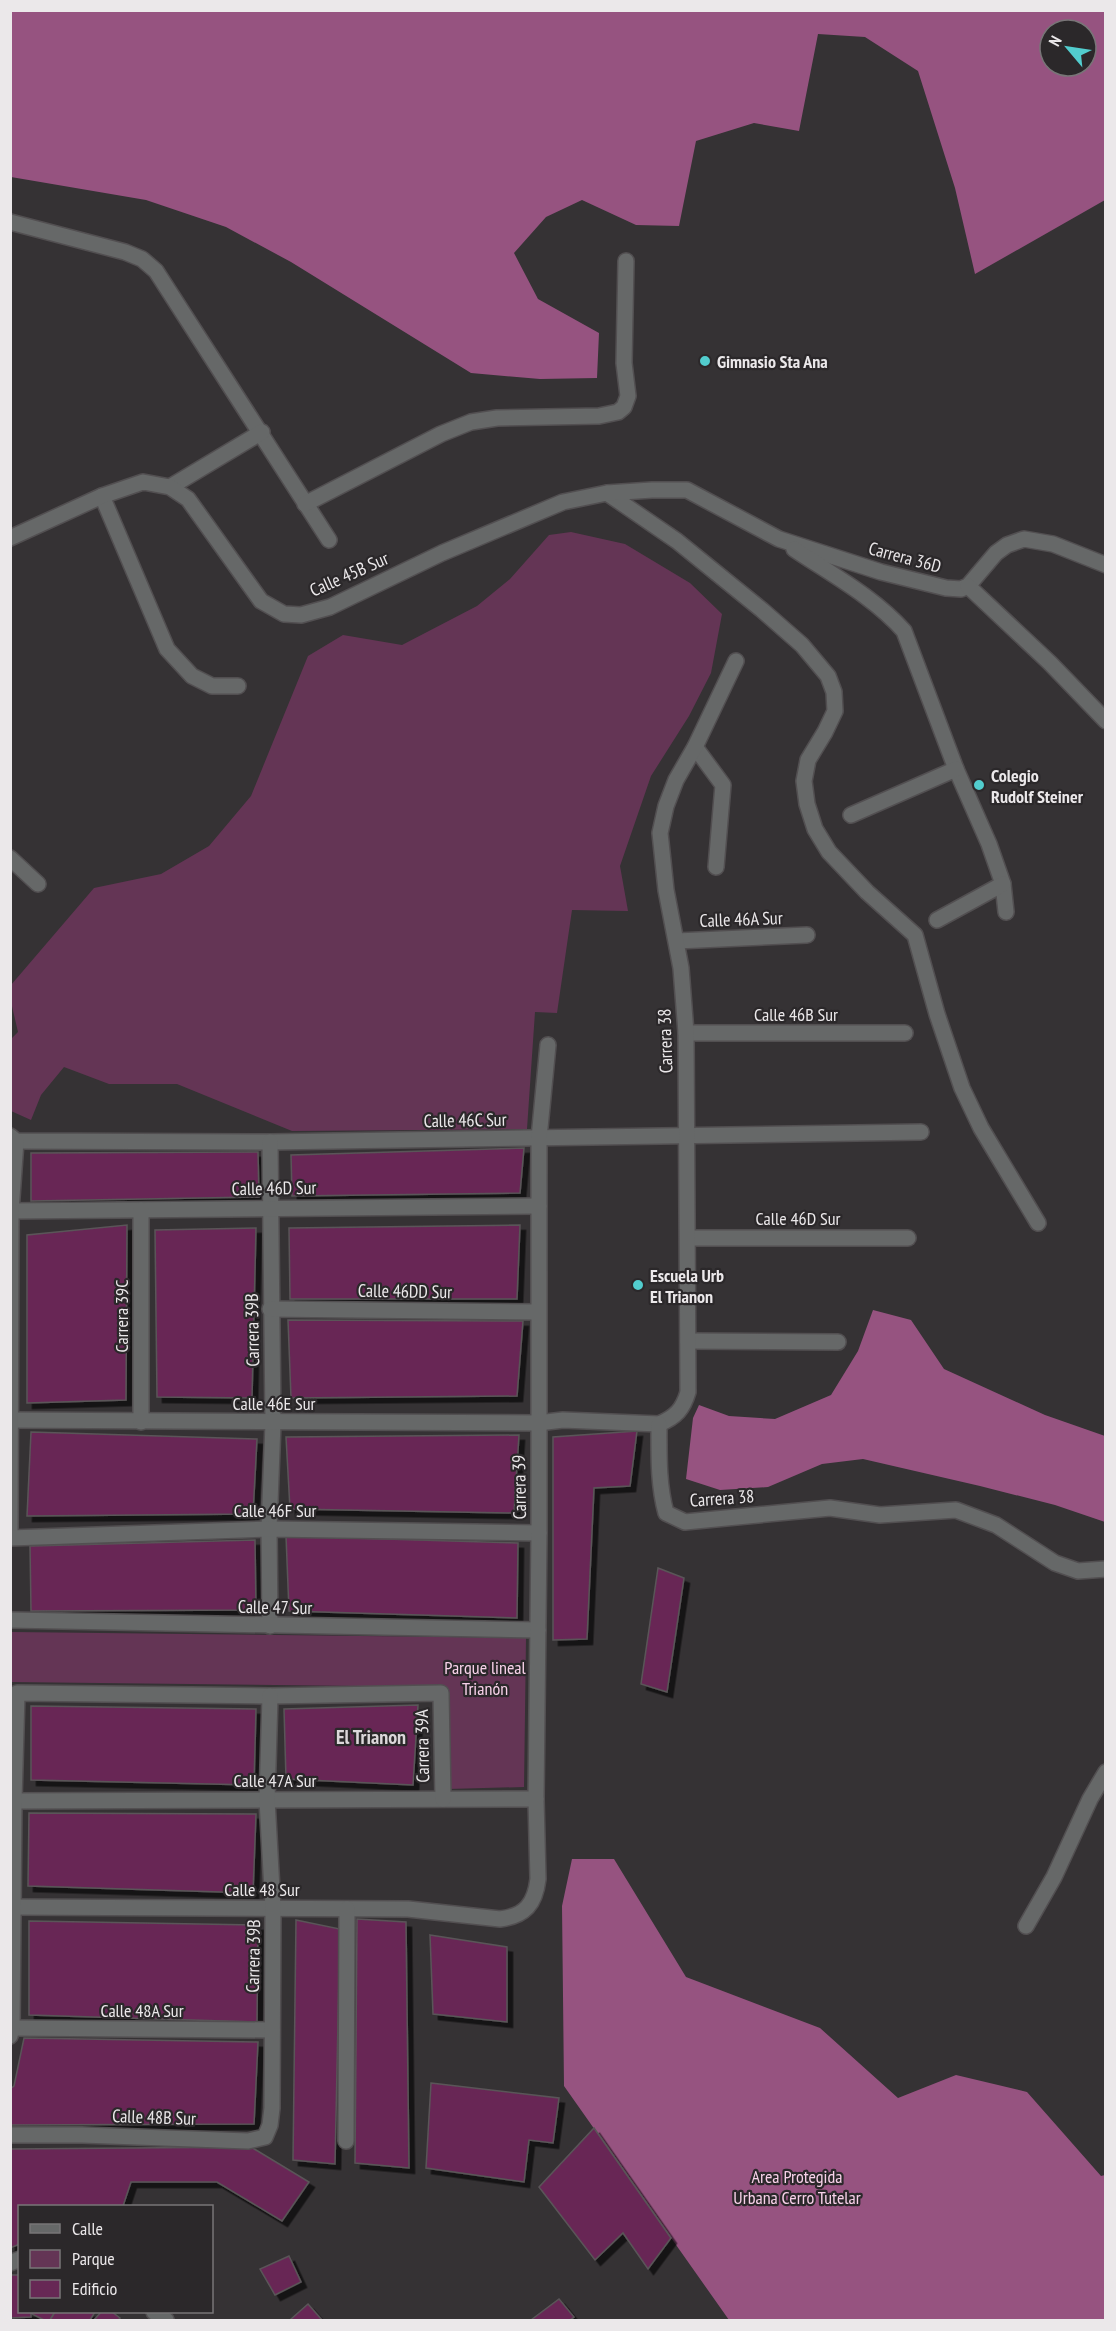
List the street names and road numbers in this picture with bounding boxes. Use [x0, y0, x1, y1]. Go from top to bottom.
street label: Carrera 36D [866, 536, 944, 578]
street label: Calle 45B Sur [306, 546, 392, 602]
street label: Calle 46A Sur [699, 906, 783, 932]
street label: Calle 46B Sur [754, 1003, 838, 1026]
street label: Carrera 38 [652, 1008, 678, 1074]
street label: Calle 46C Sur [423, 1108, 507, 1132]
street label: Calle 46D Sur [231, 1176, 317, 1200]
street label: Calle 46D Sur [756, 1207, 840, 1230]
street label: Calle 46DD Sur [358, 1279, 452, 1303]
street label: Carrera 39C [110, 1280, 133, 1352]
street label: Carrera 39B [240, 1293, 264, 1367]
street label: Calle 46E Sur [232, 1392, 316, 1415]
street label: Carrera 39 [507, 1454, 531, 1520]
street label: Carrera 38 [689, 1484, 755, 1512]
street label: Calle 46F Sur [234, 1499, 316, 1522]
street label: Calle 47 Sur [238, 1595, 313, 1619]
street label: Carrera 39A [410, 1709, 434, 1783]
street label: Calle 47A Sur [234, 1769, 317, 1792]
street label: Calle 48 Sur [224, 1878, 300, 1901]
street label: Carrera 39B [241, 1919, 265, 1993]
street label: Calle 48A Sur [100, 1999, 184, 2022]
street label: Calle 48B Sur [112, 2104, 196, 2130]

